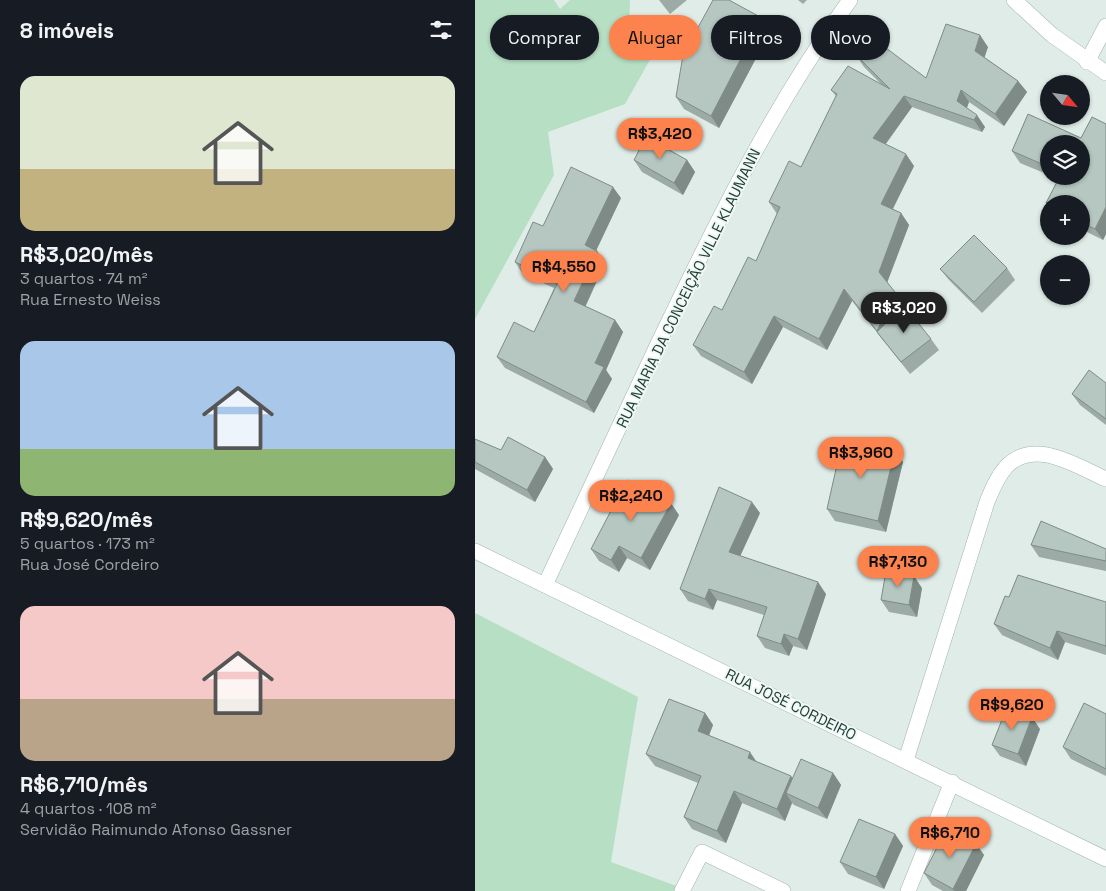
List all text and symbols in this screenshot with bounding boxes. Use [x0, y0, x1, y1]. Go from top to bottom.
chip: Comprar [490, 15, 599, 60]
chip: Alugar [609, 15, 701, 60]
chip: Filtros [711, 15, 801, 60]
chip: Novo [811, 15, 890, 60]
icon: filters [427, 16, 455, 44]
text: 8 imóveis [20, 17, 114, 44]
north arrow [1040, 75, 1090, 125]
map controls [1040, 75, 1090, 305]
icon: home [193, 108, 283, 198]
pin: R$3,420 [614, 118, 706, 160]
text: R$3,420 [628, 123, 692, 144]
button: layers [1040, 135, 1090, 185]
street label: RUA MARIA DA CONCEIÇÃO VILLE KLAUMANN [612, 145, 764, 431]
button: + [1040, 195, 1090, 245]
text: R$3,020/mês [20, 241, 154, 268]
pin: R$4,550 [518, 250, 610, 293]
button: − [1040, 255, 1090, 305]
text: R$4,550 [532, 256, 596, 277]
text: 3 quartos · 74 m² [20, 268, 148, 289]
text: Rua Ernesto Weiss [20, 289, 161, 310]
pin: R$3,020 [858, 292, 950, 334]
text: R$3,020 [872, 297, 936, 318]
icon: home [193, 373, 283, 463]
pin: R$3,960 [815, 436, 907, 479]
text: R$3,960 [829, 442, 893, 463]
pin: R$2,240 [585, 480, 677, 522]
text: R$2,240 [599, 485, 663, 506]
text: R$9,620/mês [20, 506, 153, 533]
text: 5 quartos · 173 m² [20, 533, 155, 554]
pin: R$7,130 [852, 546, 944, 588]
text: R$7,130 [869, 551, 927, 572]
text: Rua José Cordeiro [20, 554, 159, 575]
icon: home [193, 638, 283, 728]
street label: RUA JOSÉ CORDEIRO [722, 664, 860, 744]
pin: R$9,620 [966, 688, 1058, 731]
text: R$9,620 [980, 694, 1044, 715]
text: R$6,710/mês [20, 771, 148, 798]
text: 4 quartos · 108 m² [20, 798, 157, 819]
pin: R$6,710 [904, 816, 996, 859]
text: Servidão Raimundo Afonso Gassner [20, 819, 292, 840]
text: R$6,710 [920, 822, 980, 843]

